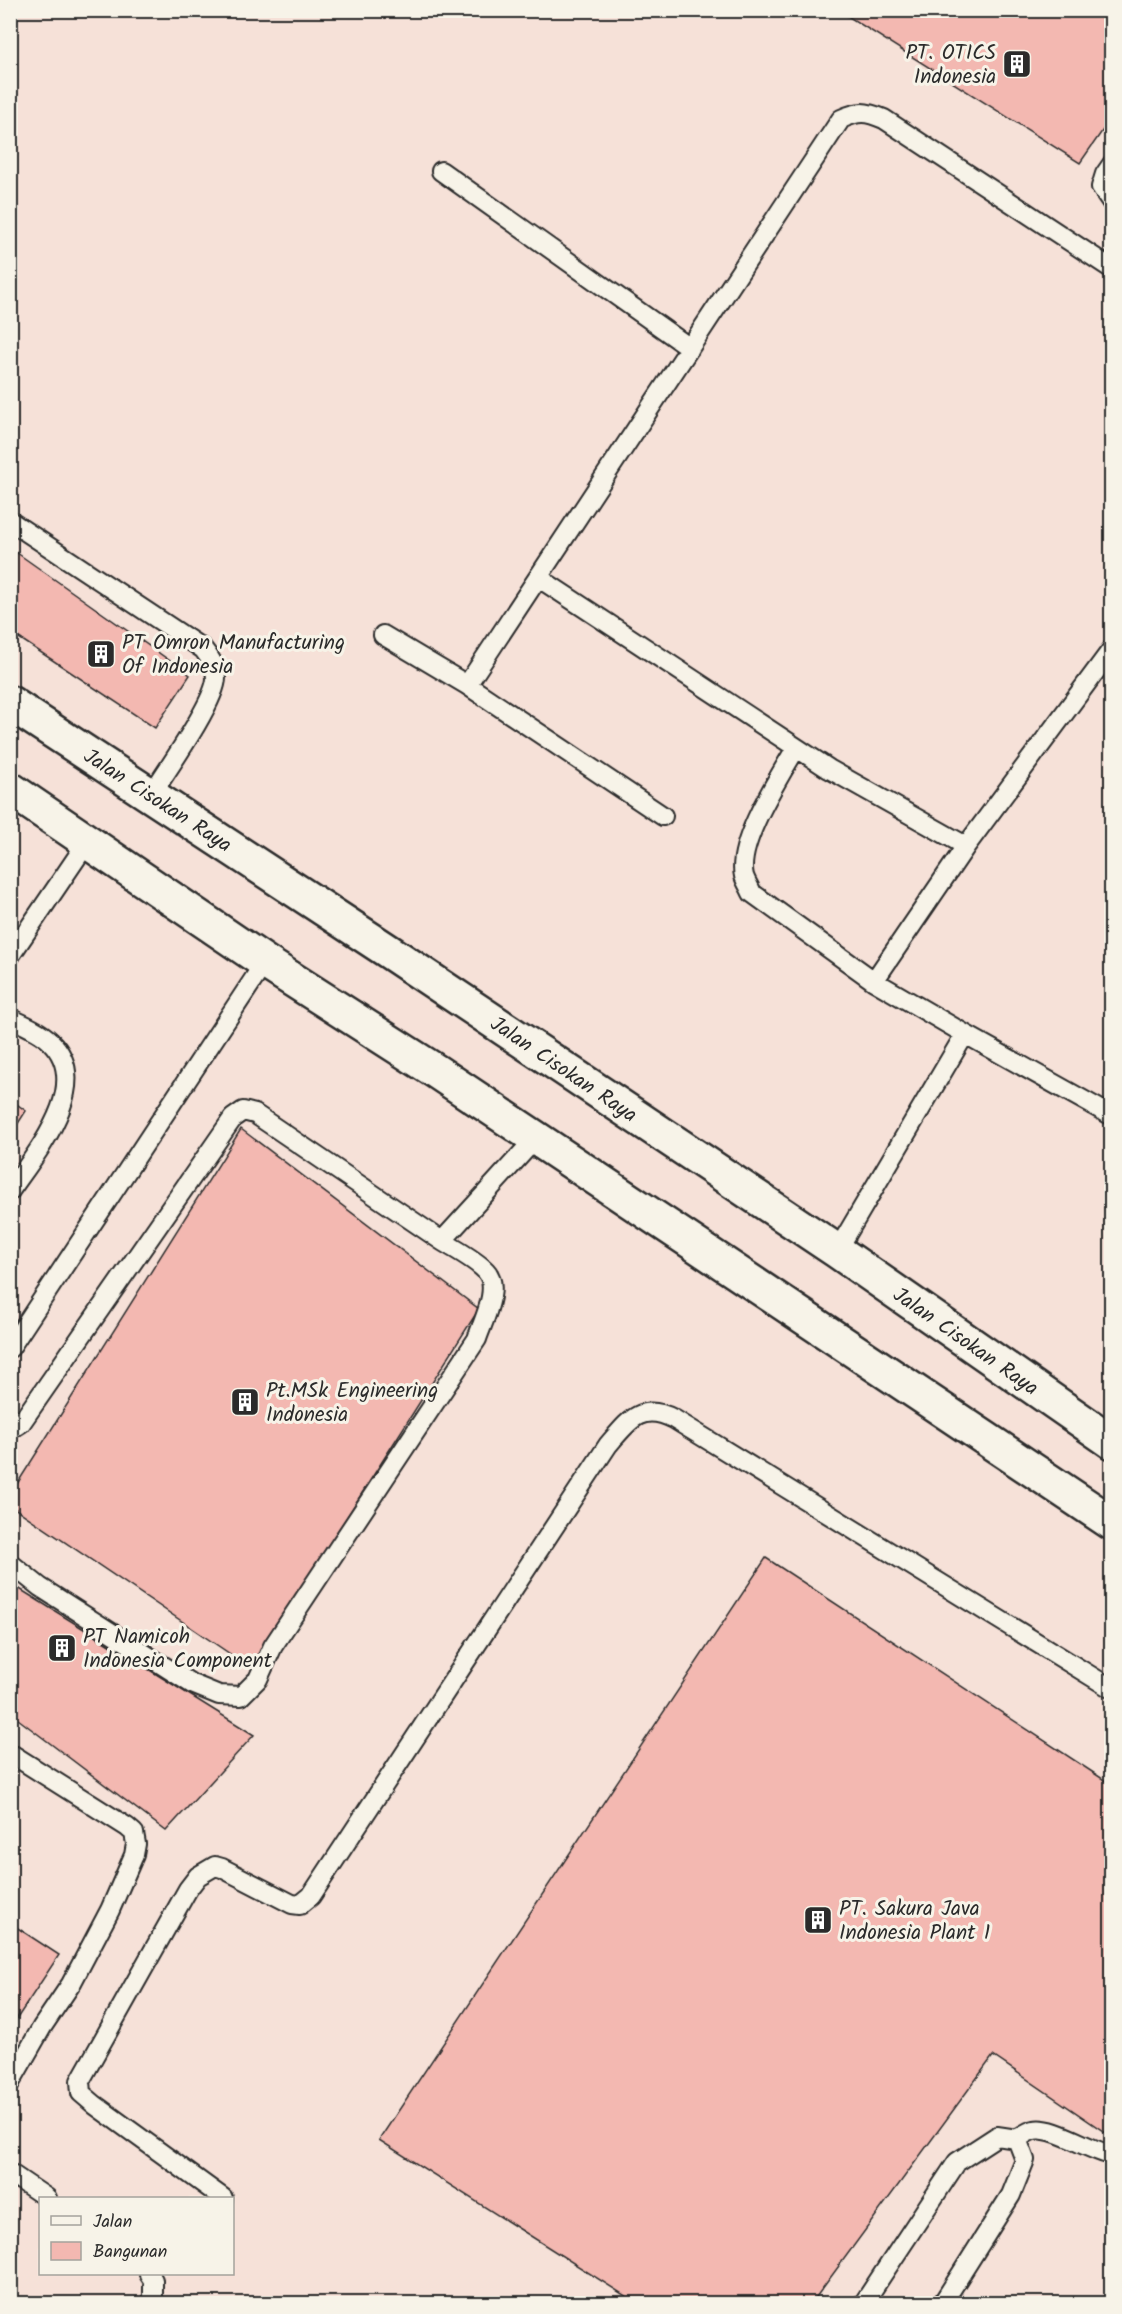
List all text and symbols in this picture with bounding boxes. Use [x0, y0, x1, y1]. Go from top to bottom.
place label: PT. OTICS Indonesia [906, 37, 996, 94]
building icon: PT. OTICS Indonesia [1001, 48, 1033, 80]
place label: PT Omron Manufacturing Of Indonesia [122, 627, 345, 684]
building icon: PT Omron Manufacturing Of Indonesia [85, 638, 117, 670]
street label: Jalan Cisokan Raya [76, 741, 238, 862]
street label: Jalan Cisokan Raya [483, 1009, 643, 1132]
street label: Jalan Cisokan Raya [885, 1280, 1045, 1405]
place label: Pt.MSk Engineering Indonesia [266, 1375, 438, 1432]
building icon: Pt.MSk Engineering Indonesia [229, 1386, 261, 1418]
place label: PT Namicoh Indonesia Component [83, 1621, 273, 1678]
building icon: PT Namicoh Indonesia Component [46, 1632, 78, 1664]
place label: PT. Sakura Java Indonesia Plant 1 [839, 1893, 990, 1950]
building icon: PT. Sakura Java Indonesia Plant 1 [802, 1904, 834, 1936]
legend [39, 2197, 234, 2275]
text: Jalan [93, 2208, 132, 2237]
text: Bangunan [93, 2238, 167, 2267]

